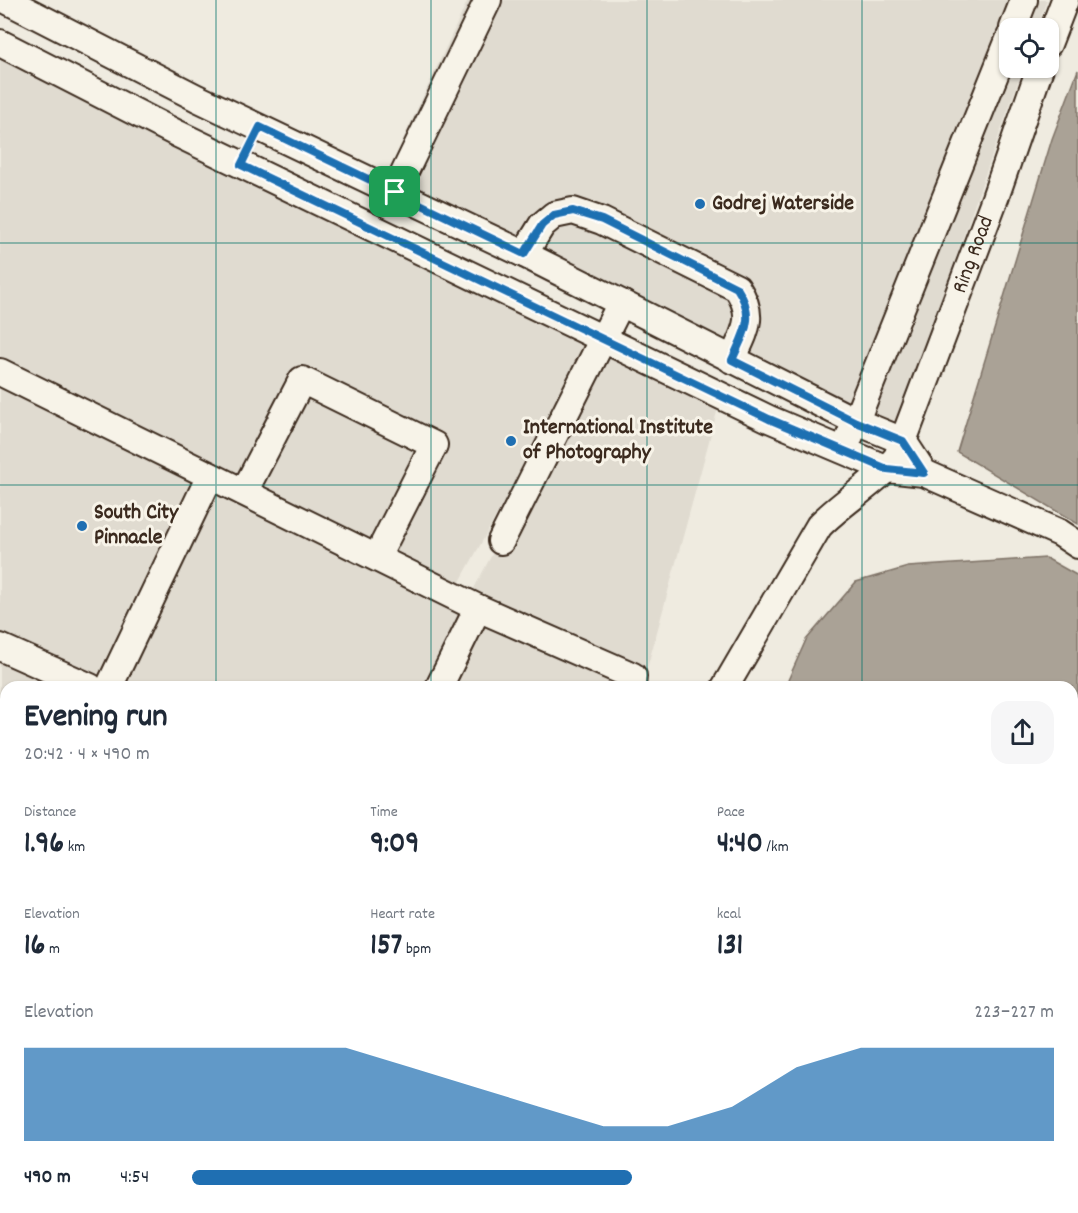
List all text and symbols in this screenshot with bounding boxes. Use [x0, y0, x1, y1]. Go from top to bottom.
map controls [999, 18, 1059, 78]
button: locate [999, 18, 1059, 78]
pin [369, 166, 420, 217]
icon: arrive [378, 175, 411, 208]
place label: Godrej Waterside [712, 189, 854, 220]
marker: Godrej Waterside [693, 197, 707, 211]
street label: Ring Road [945, 211, 1002, 298]
place label: International Institute of Photography [523, 413, 713, 469]
marker: International Institute of Photography [504, 434, 518, 448]
place label: South City Pinnacle [94, 498, 179, 554]
marker: South City Pinnacle [75, 519, 89, 533]
text: Evening run [24, 695, 168, 742]
button: share [991, 701, 1054, 764]
text: 20:42 · 4 × 490 m [24, 741, 150, 769]
text: Distance [24, 801, 76, 824]
text: Time [370, 801, 398, 824]
text: Pace [717, 801, 745, 824]
text: 1.96 [24, 824, 64, 867]
text: 9:09 [370, 824, 419, 867]
text: 4:40 [717, 824, 763, 867]
text: km [64, 836, 85, 859]
text: /km [763, 836, 789, 859]
text: Elevation [24, 903, 80, 926]
text: Heart rate [370, 903, 435, 926]
text: kcal [717, 903, 741, 926]
text: 16 [24, 926, 45, 969]
text: 157 [370, 926, 402, 969]
text: 131 [717, 926, 743, 969]
text: m [45, 938, 60, 961]
text: bpm [402, 938, 431, 961]
text: Elevation [24, 999, 94, 1027]
text: 223–227 m [974, 999, 1054, 1027]
text: 490 m [24, 1164, 71, 1192]
text: 4:54 [120, 1164, 149, 1192]

